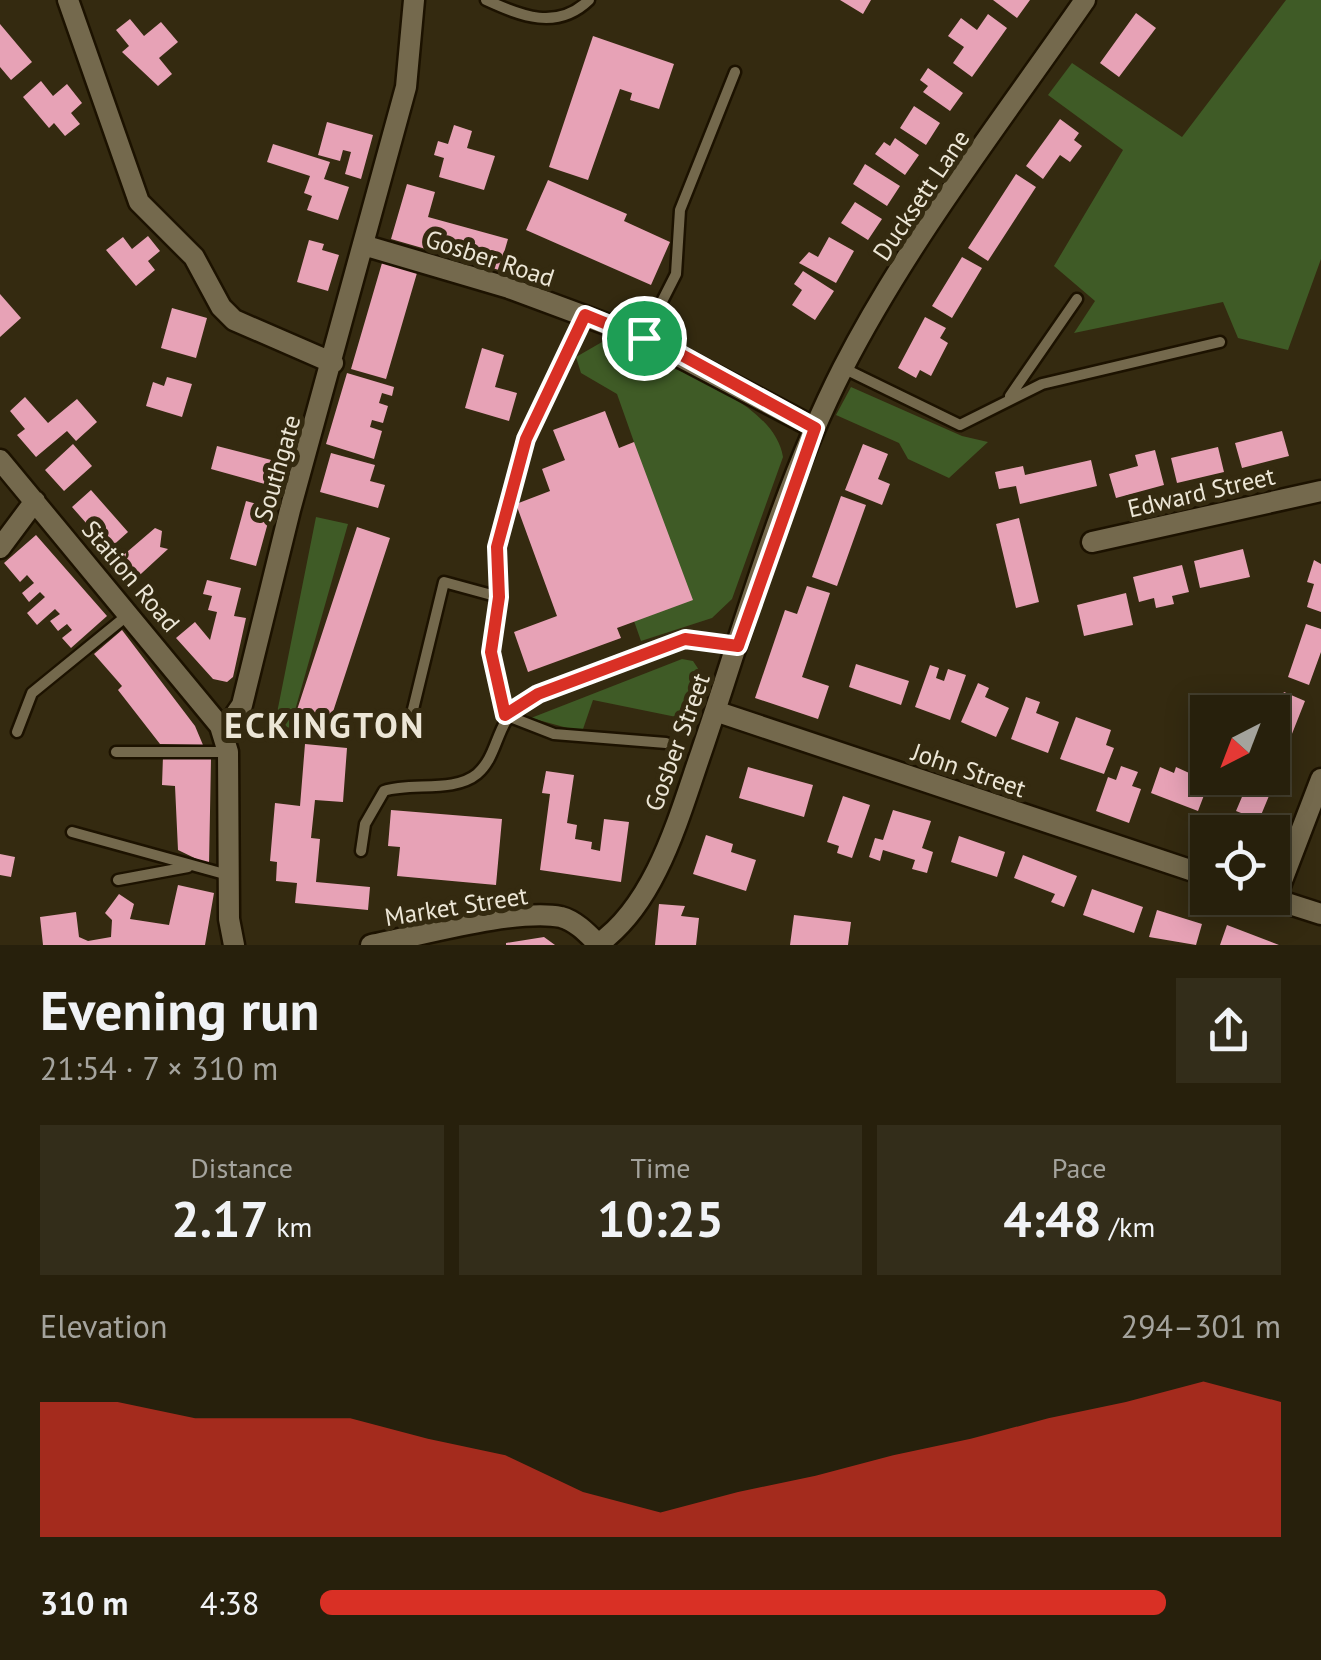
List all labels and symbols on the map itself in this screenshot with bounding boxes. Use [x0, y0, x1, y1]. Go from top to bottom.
street label: Ducksett Lane [865, 123, 977, 267]
street label: Gosber Road [422, 222, 558, 294]
pin [602, 296, 687, 381]
street label: Southgate [247, 411, 307, 525]
street label: Edward Street [1124, 459, 1278, 524]
street label: Station Road [75, 514, 187, 638]
street label: Gosber Street [637, 668, 717, 815]
north arrow [1190, 695, 1290, 795]
district label: ECKINGTON [224, 702, 426, 748]
street label: John Street [907, 735, 1031, 805]
street label: Market Street [382, 879, 530, 933]

